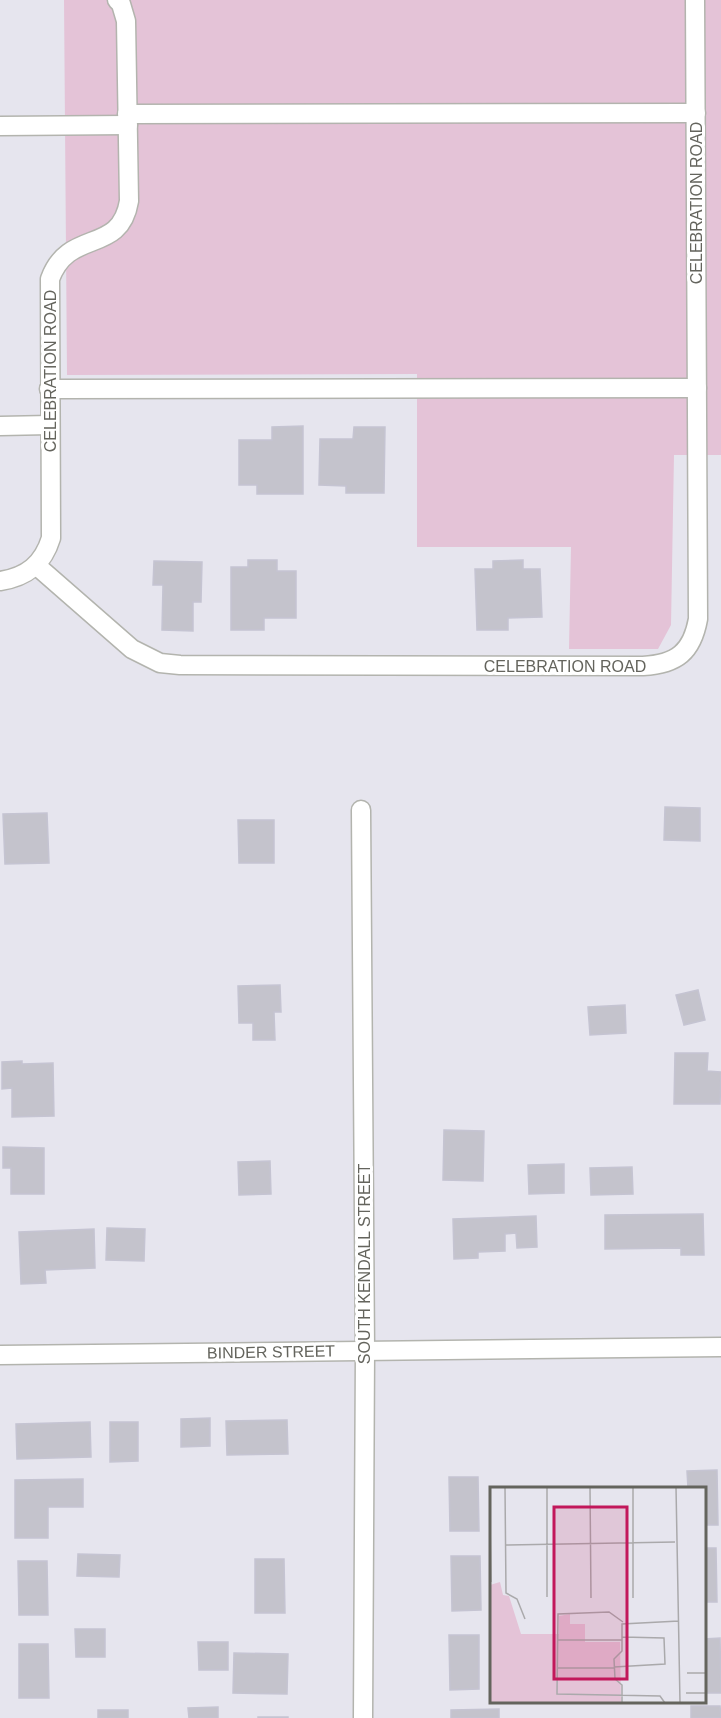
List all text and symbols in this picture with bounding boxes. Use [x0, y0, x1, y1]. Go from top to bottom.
street label: CELEBRATION ROAD [688, 122, 705, 284]
street label: CELEBRATION ROAD [42, 290, 59, 452]
street label: CELEBRATION ROAD [484, 658, 646, 675]
street label: SOUTH KENDALL STREET [356, 1164, 373, 1364]
street label: BINDER STREET [207, 1342, 335, 1362]
inset map [490, 1487, 706, 1703]

